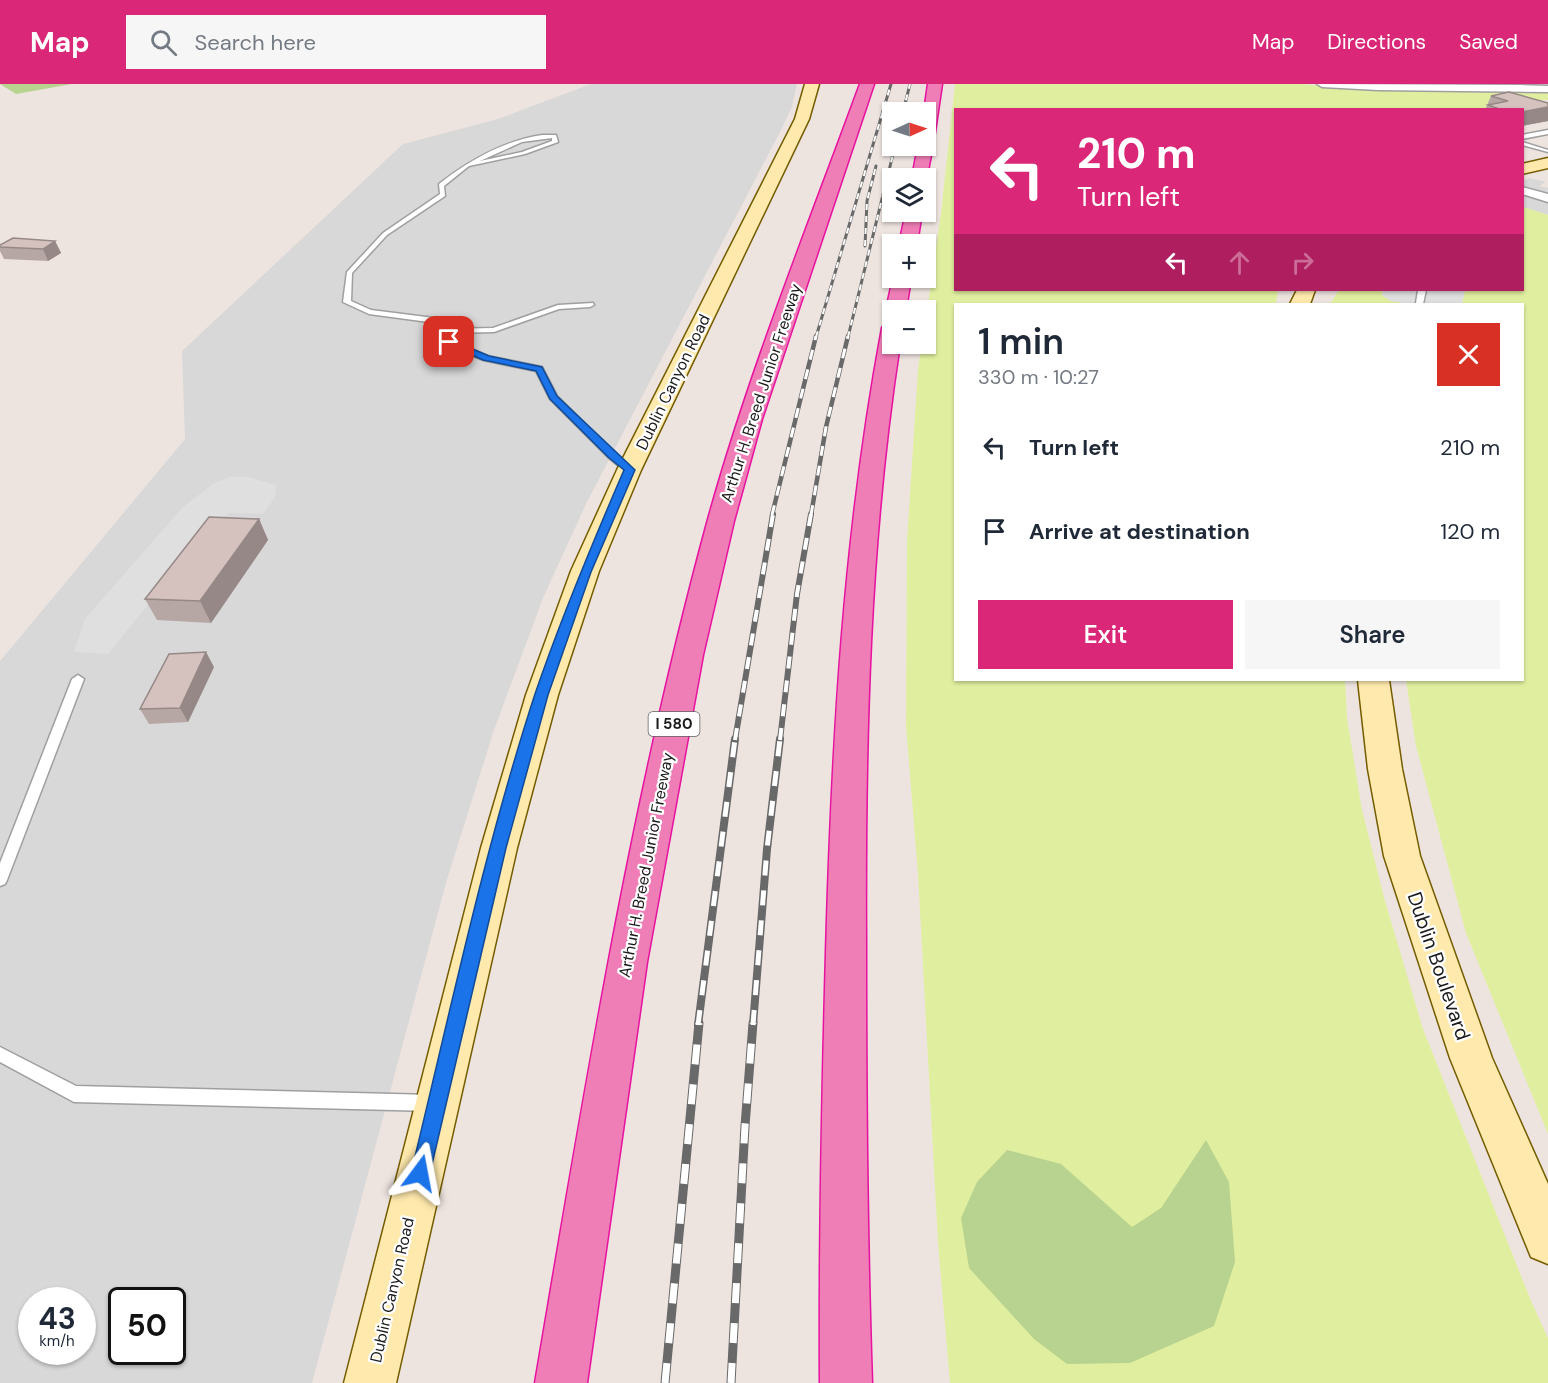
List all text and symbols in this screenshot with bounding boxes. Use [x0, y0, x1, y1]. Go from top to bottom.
search box [126, 15, 546, 69]
text: Map [30, 24, 90, 61]
icon: search [147, 26, 180, 59]
text: Search here [195, 28, 316, 57]
text: Map [1252, 28, 1294, 56]
text: Directions [1327, 28, 1426, 56]
text: Saved [1459, 28, 1518, 56]
north arrow [882, 102, 936, 156]
map controls [882, 102, 936, 354]
text: 210 m [1077, 126, 1195, 181]
icon: left [978, 132, 1056, 210]
button: layers [882, 168, 936, 222]
text: Turn left [1077, 179, 1180, 214]
button: + [882, 234, 936, 288]
icon: left [1160, 246, 1193, 279]
icon: ahead [1223, 246, 1256, 279]
icon: right [1286, 246, 1319, 279]
street label: Arthur H. Breed Junior Freeway [716, 281, 806, 505]
button: − [882, 300, 936, 354]
street label: Dublin Canyon Road [631, 311, 715, 453]
pin [423, 316, 474, 367]
text: 1 min [978, 318, 1064, 365]
button: close [1437, 323, 1500, 386]
icon: arrive [432, 325, 465, 358]
text: 330 m · 10:27 [978, 364, 1099, 390]
icon: left [978, 431, 1011, 464]
text: Turn left [1029, 433, 1119, 462]
text: 210 m [1440, 433, 1500, 462]
icon: arrive [978, 515, 1011, 548]
text: Arrive at destination [1029, 517, 1250, 546]
text: 120 m [1440, 517, 1500, 546]
button: Exit [978, 600, 1233, 669]
button: Share [1245, 600, 1500, 669]
road number: I 580 [648, 712, 700, 736]
street label: Arthur H. Breed Junior Freeway [614, 751, 678, 979]
street label: Dublin Boulevard [1401, 888, 1477, 1044]
position arrow [388, 1141, 452, 1205]
street label: Dublin Canyon Road [365, 1215, 419, 1365]
speed limit sign: 50 [108, 1287, 186, 1365]
text: 43 [38, 1299, 76, 1338]
text: km/h [39, 1331, 75, 1351]

